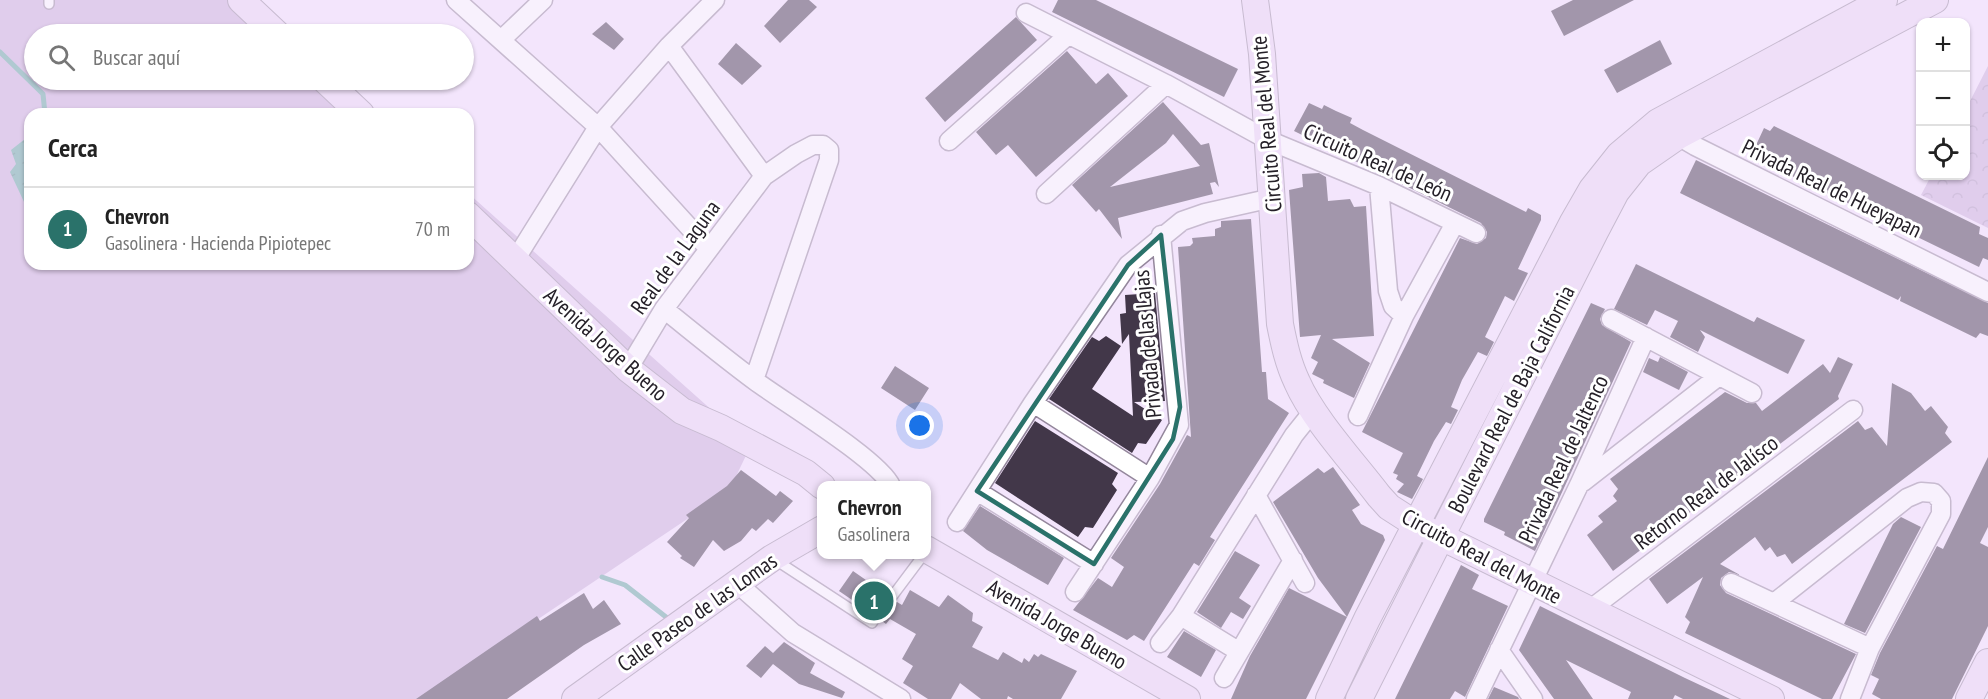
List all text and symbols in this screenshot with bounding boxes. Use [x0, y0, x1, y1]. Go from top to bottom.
map controls [1916, 18, 1970, 180]
button: + [1916, 18, 1970, 72]
search box [24, 24, 474, 90]
street label: Circuito Real del Monte [1244, 35, 1288, 213]
icon: search [45, 41, 78, 74]
text: Buscar aquí [93, 43, 180, 71]
button: − [1916, 72, 1970, 126]
street label: Circuito Real de León [1299, 117, 1457, 207]
button: locate [1916, 126, 1970, 180]
text: Cerca [48, 131, 98, 164]
street label: Privada Real de Hueyapan [1738, 132, 1926, 244]
street label: Real de la Laguna [624, 194, 726, 320]
text: Chevron [105, 202, 169, 230]
text: 1 [63, 216, 72, 242]
text: 70 m [415, 216, 450, 242]
text: Gasolinera · Hacienda Pipiotepec [105, 230, 331, 256]
street label: Privada de las Lajas [1127, 269, 1167, 419]
street label: Avenida Jorge Bueno [538, 281, 674, 407]
street label: Boulevard Real de Baja California [1441, 281, 1581, 517]
street label: Privada Real de Jaltenco [1512, 371, 1614, 547]
your location [905, 411, 934, 440]
street label: Retorno Real de Jalísco [1628, 429, 1784, 555]
popup [817, 481, 931, 559]
text: Chevron [838, 493, 902, 521]
street label: Circuito Real del Monte [1397, 502, 1567, 610]
text: Gasolinera [838, 521, 910, 547]
street label: Calle Paseo de las Lomas [612, 546, 782, 678]
street label: Avenida Jorge Bueno [982, 573, 1132, 675]
pin: 1 [854, 578, 894, 624]

